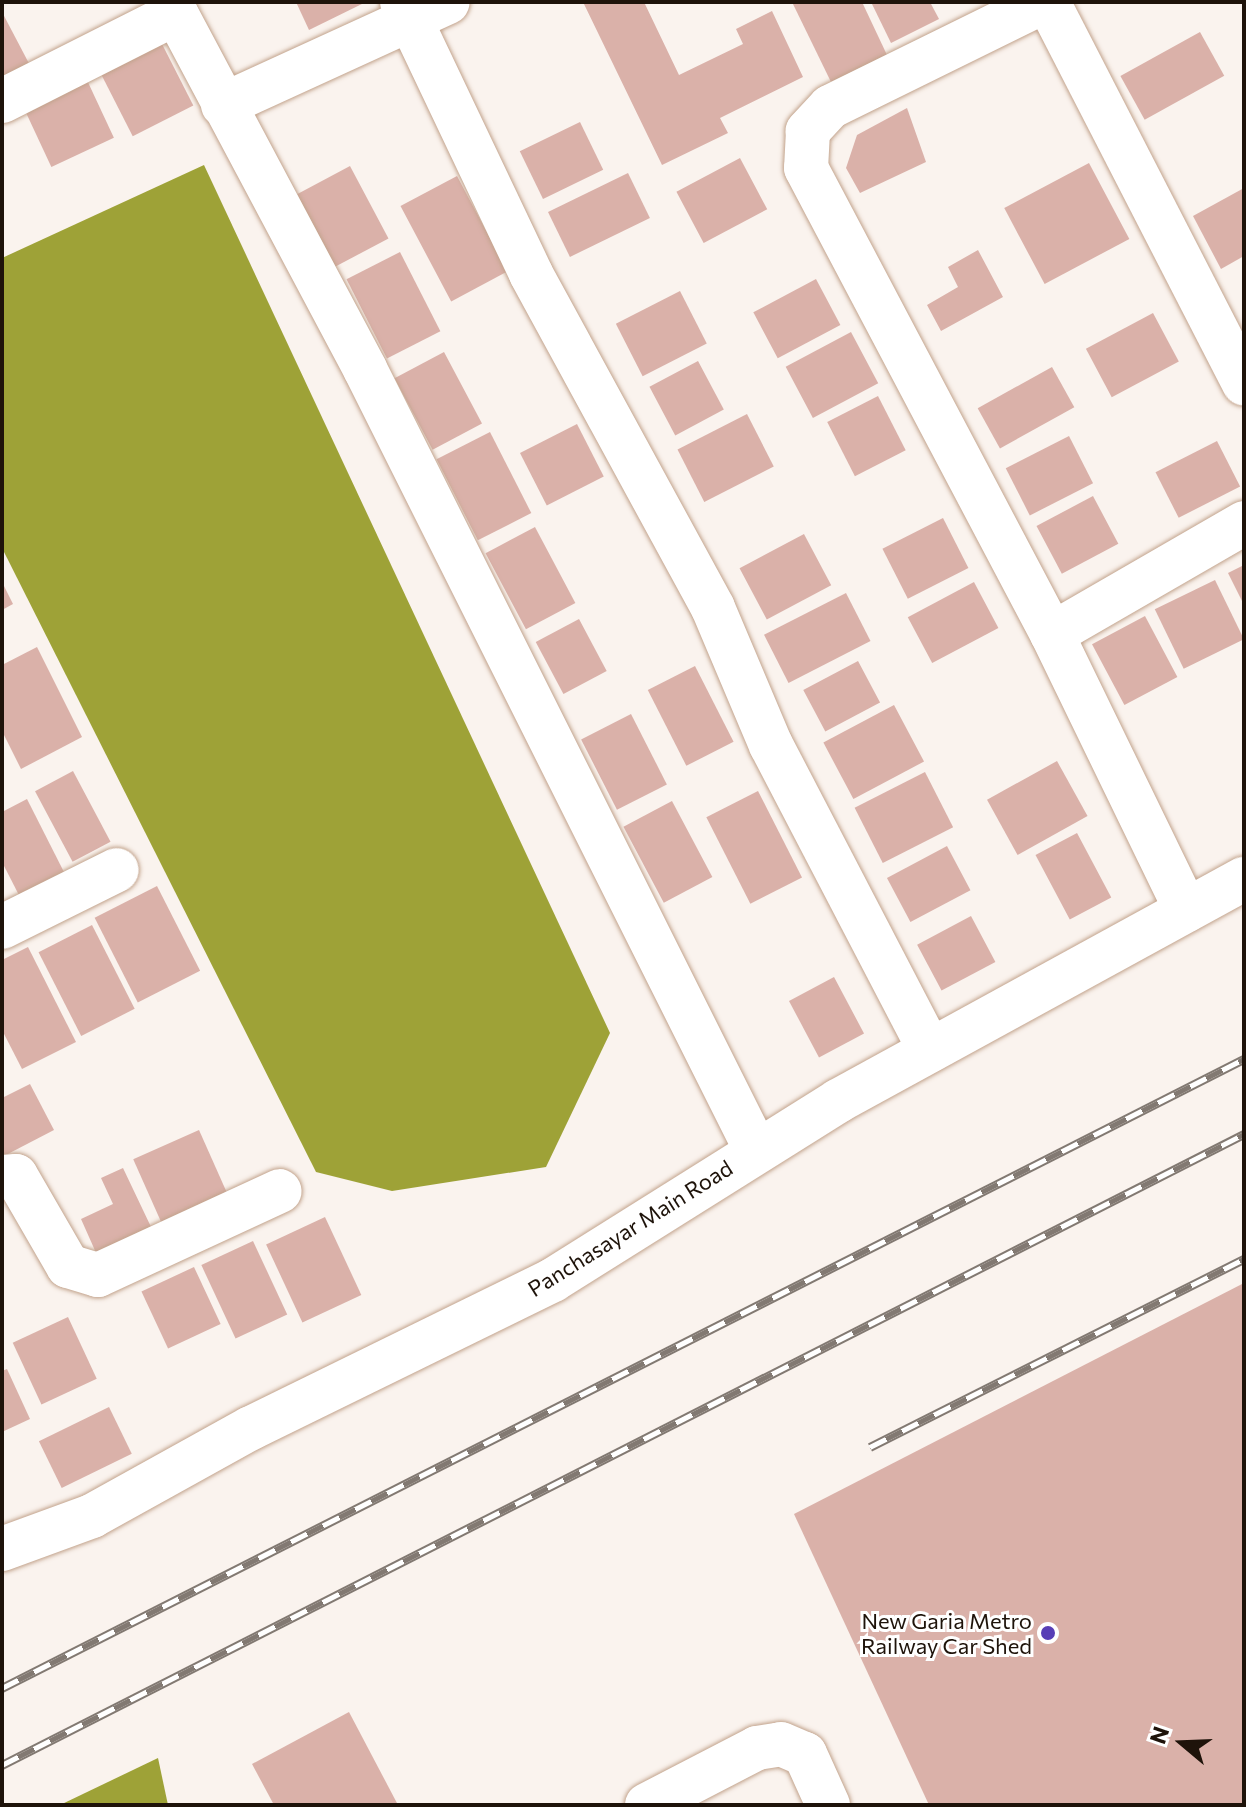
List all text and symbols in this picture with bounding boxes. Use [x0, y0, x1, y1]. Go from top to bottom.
street label: Panchasayar Main Road [523, 1154, 737, 1302]
place label: New Garia Metro Railway Car Shed [861, 1607, 1032, 1658]
marker: New Garia Metro Railway Car Shed [1039, 1624, 1057, 1642]
north arrow [1142, 1703, 1222, 1783]
text: N [1143, 1723, 1174, 1747]

